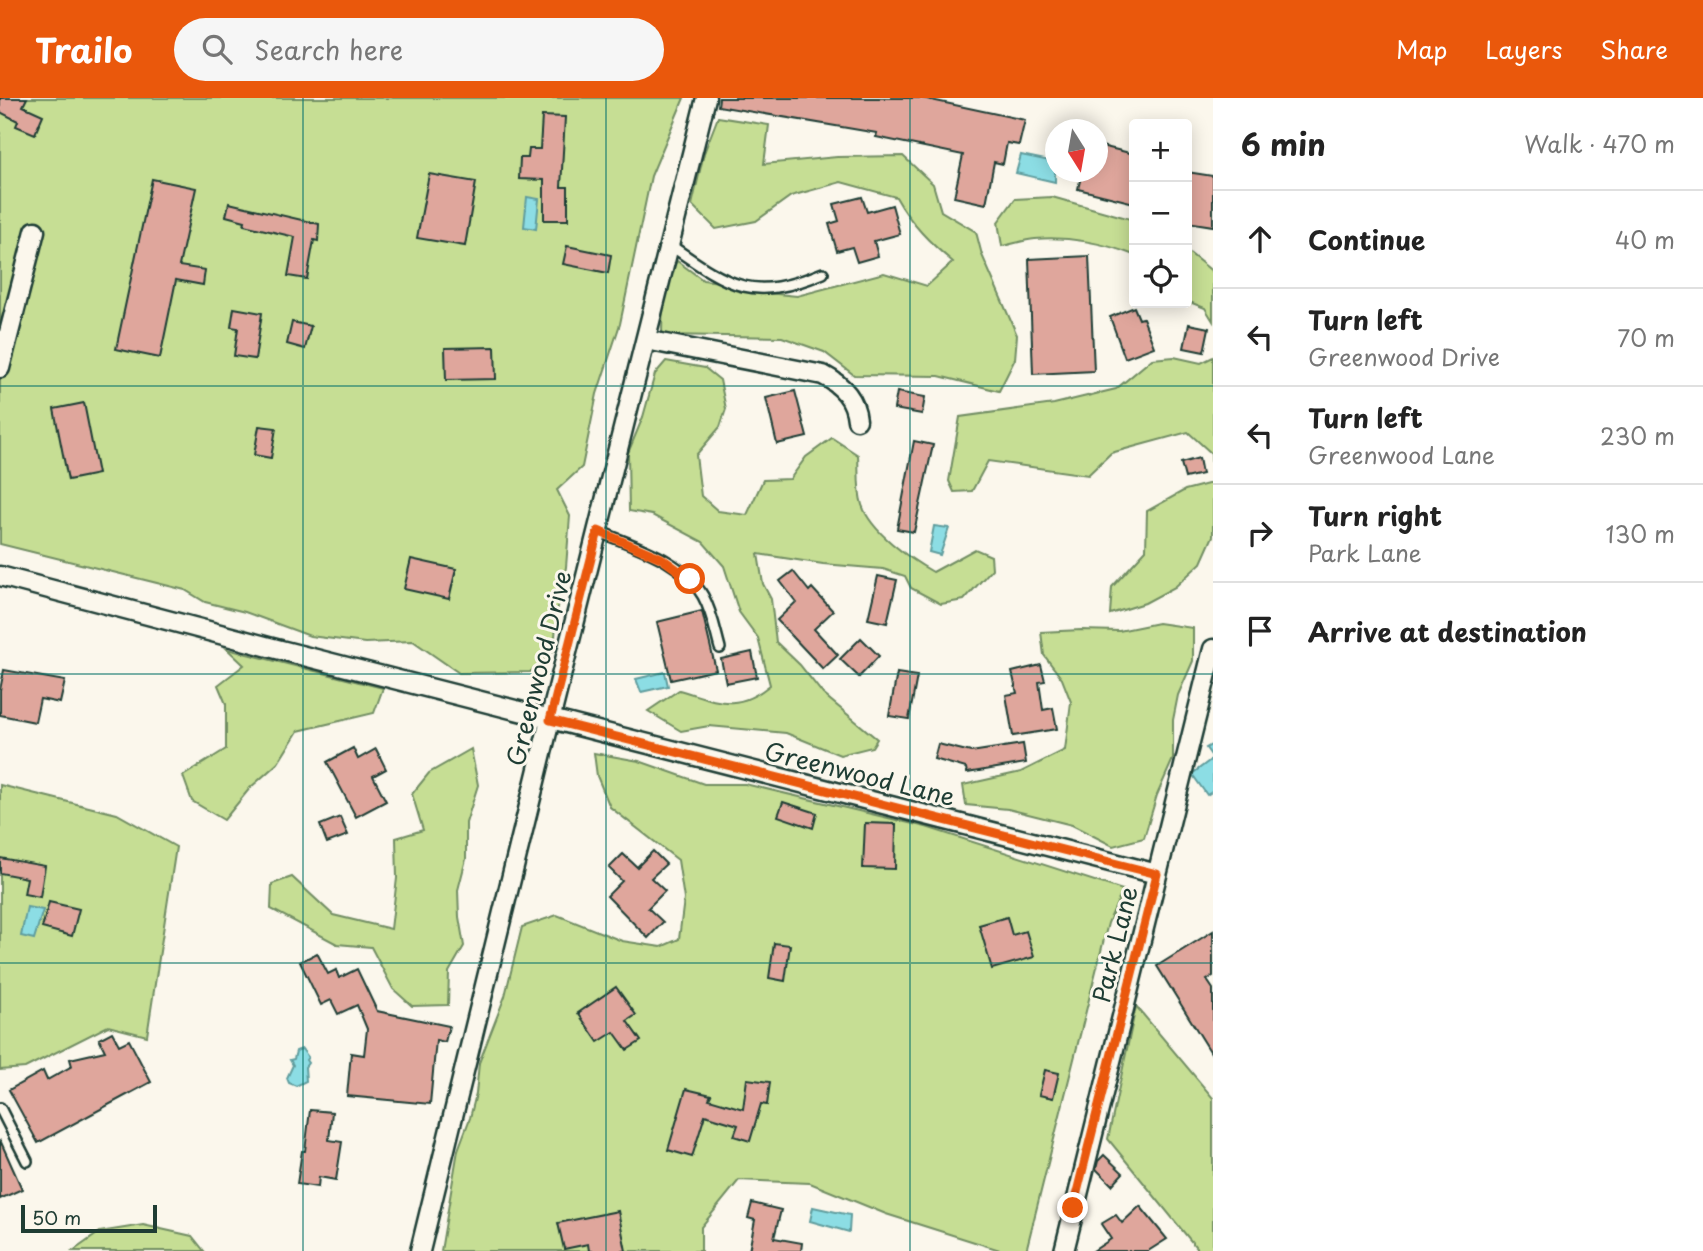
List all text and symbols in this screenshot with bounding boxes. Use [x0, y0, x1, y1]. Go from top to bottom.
search box [174, 18, 664, 81]
text: Trailo [35, 24, 132, 74]
icon: search [198, 30, 236, 68]
text: Search here [254, 30, 403, 69]
text: Map [1396, 31, 1447, 67]
text: Layers [1485, 31, 1562, 67]
text: Share [1600, 31, 1668, 67]
north arrow [1045, 119, 1108, 182]
map controls [1129, 119, 1192, 308]
button: + [1129, 119, 1192, 182]
text: 6 min [1241, 121, 1326, 166]
text: Walk · 470 m [1524, 126, 1675, 161]
button: − [1129, 182, 1192, 245]
icon: ahead [1241, 220, 1279, 258]
text: Continue [1308, 220, 1425, 259]
text: 40 m [1615, 222, 1675, 257]
button: locate [1129, 245, 1192, 308]
text: Turn left [1308, 300, 1423, 339]
icon: left [1241, 318, 1279, 356]
text: 70 m [1617, 320, 1675, 355]
text: Greenwood Drive [1308, 339, 1500, 374]
text: Turn left [1308, 398, 1423, 437]
icon: left [1241, 416, 1279, 454]
text: 230 m [1600, 418, 1675, 453]
text: Greenwood Lane [1308, 437, 1495, 472]
text: Turn right [1308, 496, 1442, 535]
icon: right [1241, 514, 1279, 552]
text: 130 m [1605, 516, 1675, 551]
text: Park Lane [1308, 535, 1422, 570]
route start [674, 563, 705, 594]
street label: Greenwood Drive [496, 567, 580, 769]
icon: arrive [1241, 612, 1279, 650]
text: Arrive at destination [1308, 612, 1587, 651]
street label: Greenwood Lane [761, 732, 959, 814]
street label: Park Lane [1082, 882, 1146, 1006]
route end [1057, 1192, 1088, 1223]
scale bar [21, 1202, 158, 1234]
text: 50 m [32, 1203, 81, 1231]

